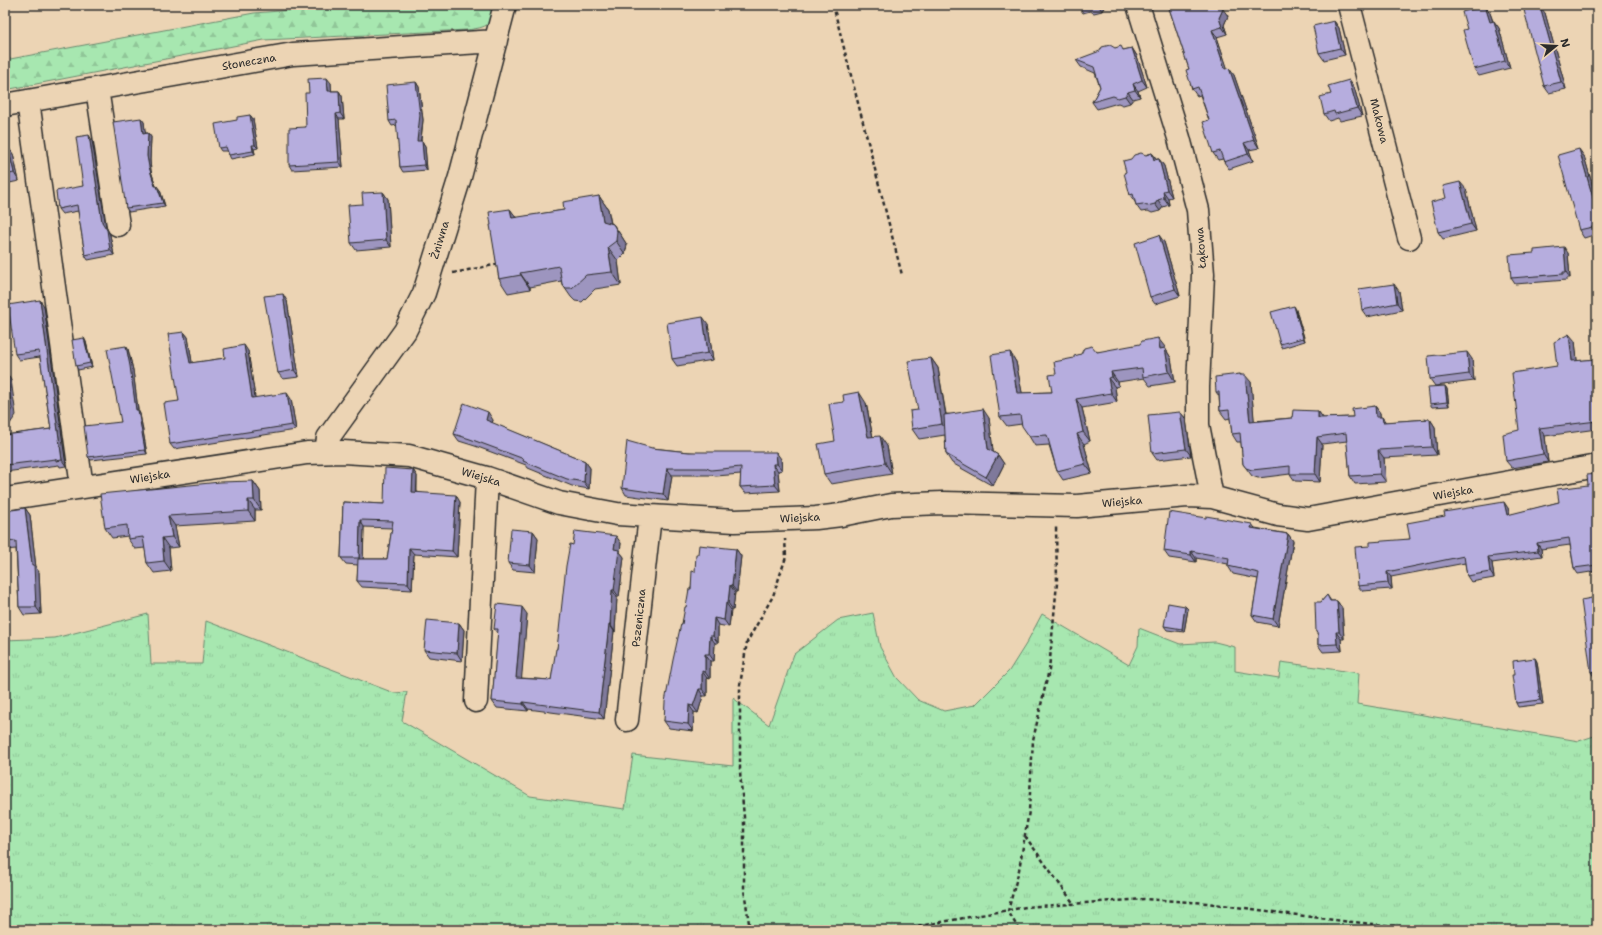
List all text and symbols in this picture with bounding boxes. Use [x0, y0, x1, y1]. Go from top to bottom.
north arrow [1536, 26, 1576, 66]
text: N [1557, 37, 1574, 50]
street label: Słoneczna [221, 50, 277, 74]
street label: Makowa [1366, 97, 1392, 145]
street label: Żniwna [427, 219, 453, 261]
street label: Łąkowa [1192, 227, 1210, 270]
street label: Wiejska [459, 464, 503, 490]
street label: Wiejska [129, 466, 171, 488]
street label: Wiejska [1432, 482, 1474, 504]
street label: Wiejska [1101, 493, 1143, 511]
street label: Wiejska [779, 509, 821, 527]
street label: Pszeniczna [628, 588, 650, 648]

